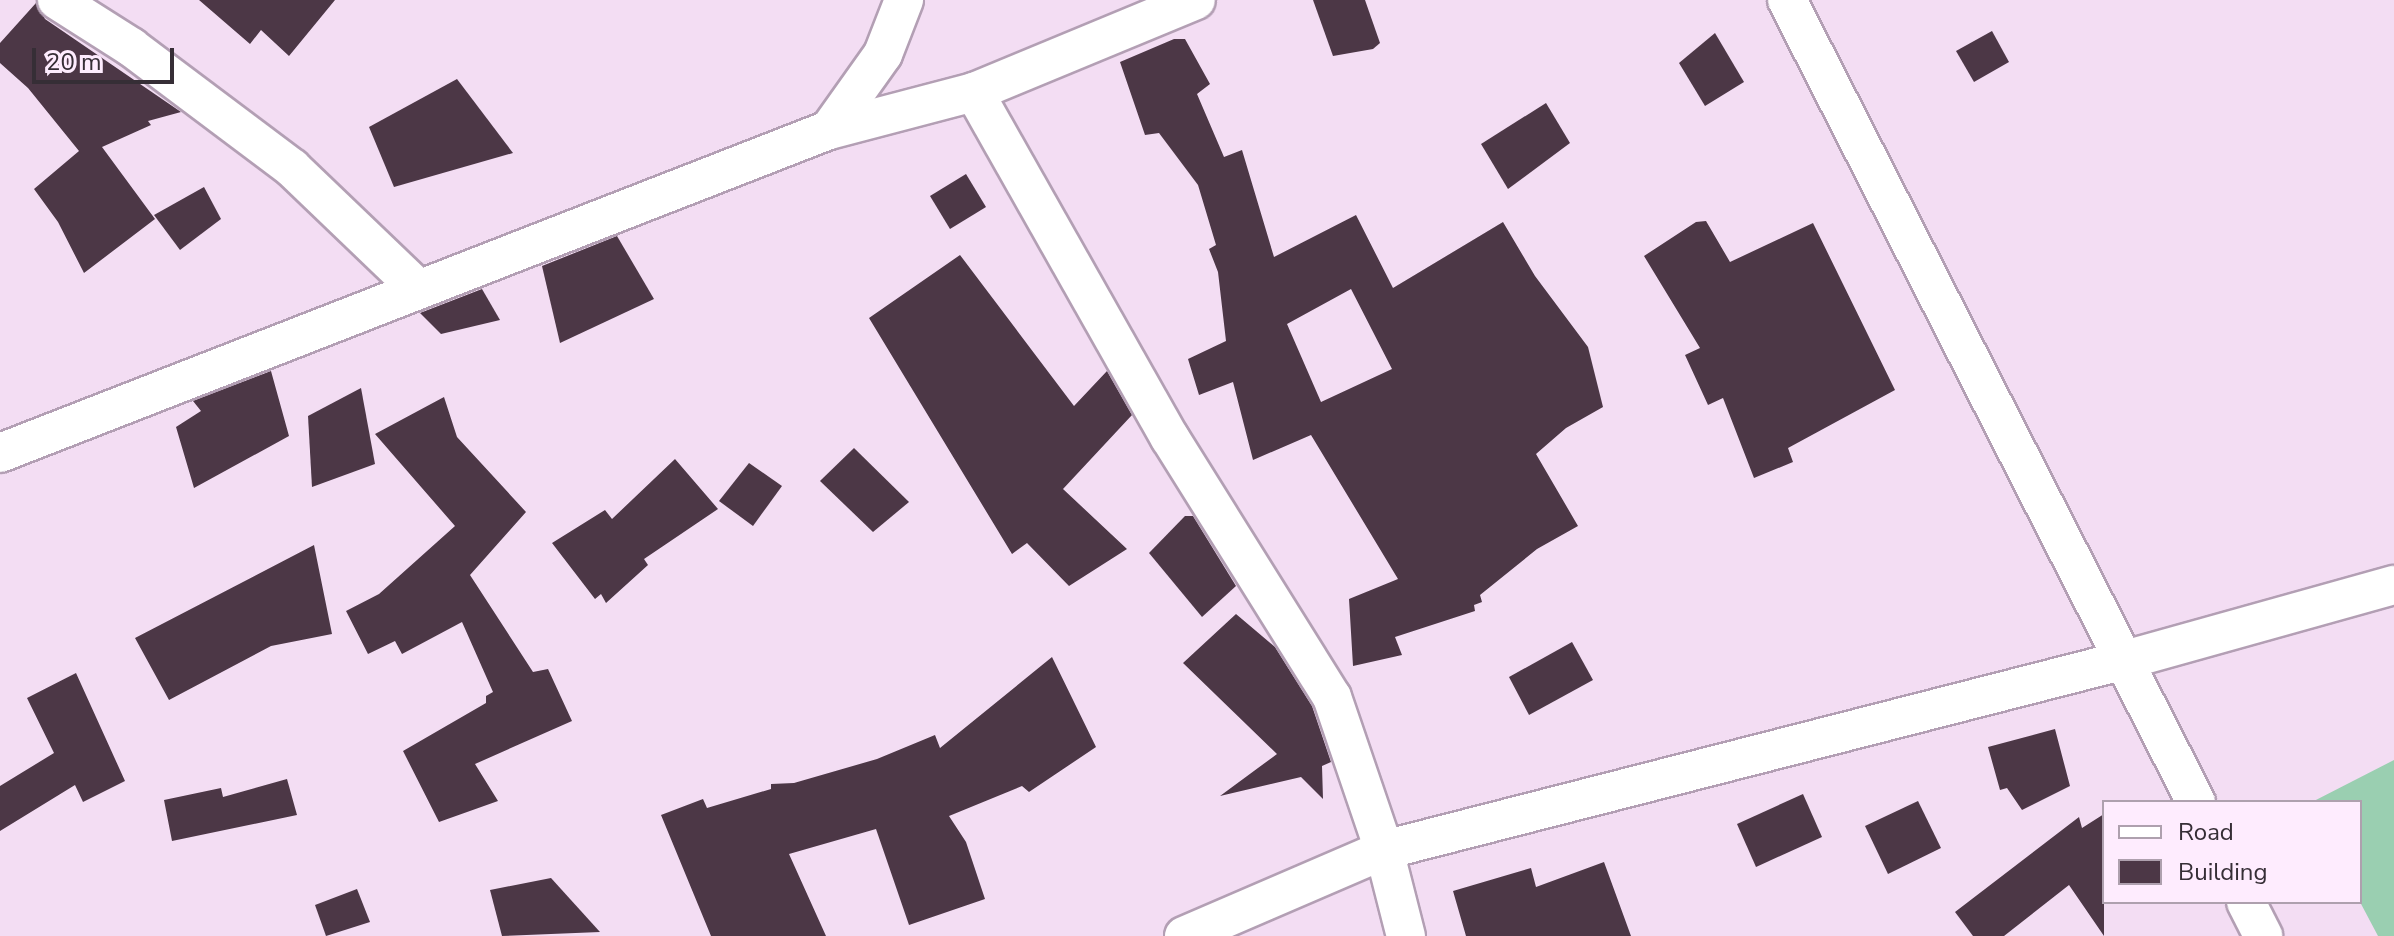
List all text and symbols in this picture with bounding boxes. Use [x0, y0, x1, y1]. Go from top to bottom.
scale bar [36, 32, 178, 82]
text: 20 m [46, 46, 102, 78]
legend [2102, 800, 2362, 904]
text: Road [2178, 816, 2234, 848]
text: Building [2178, 856, 2268, 888]

